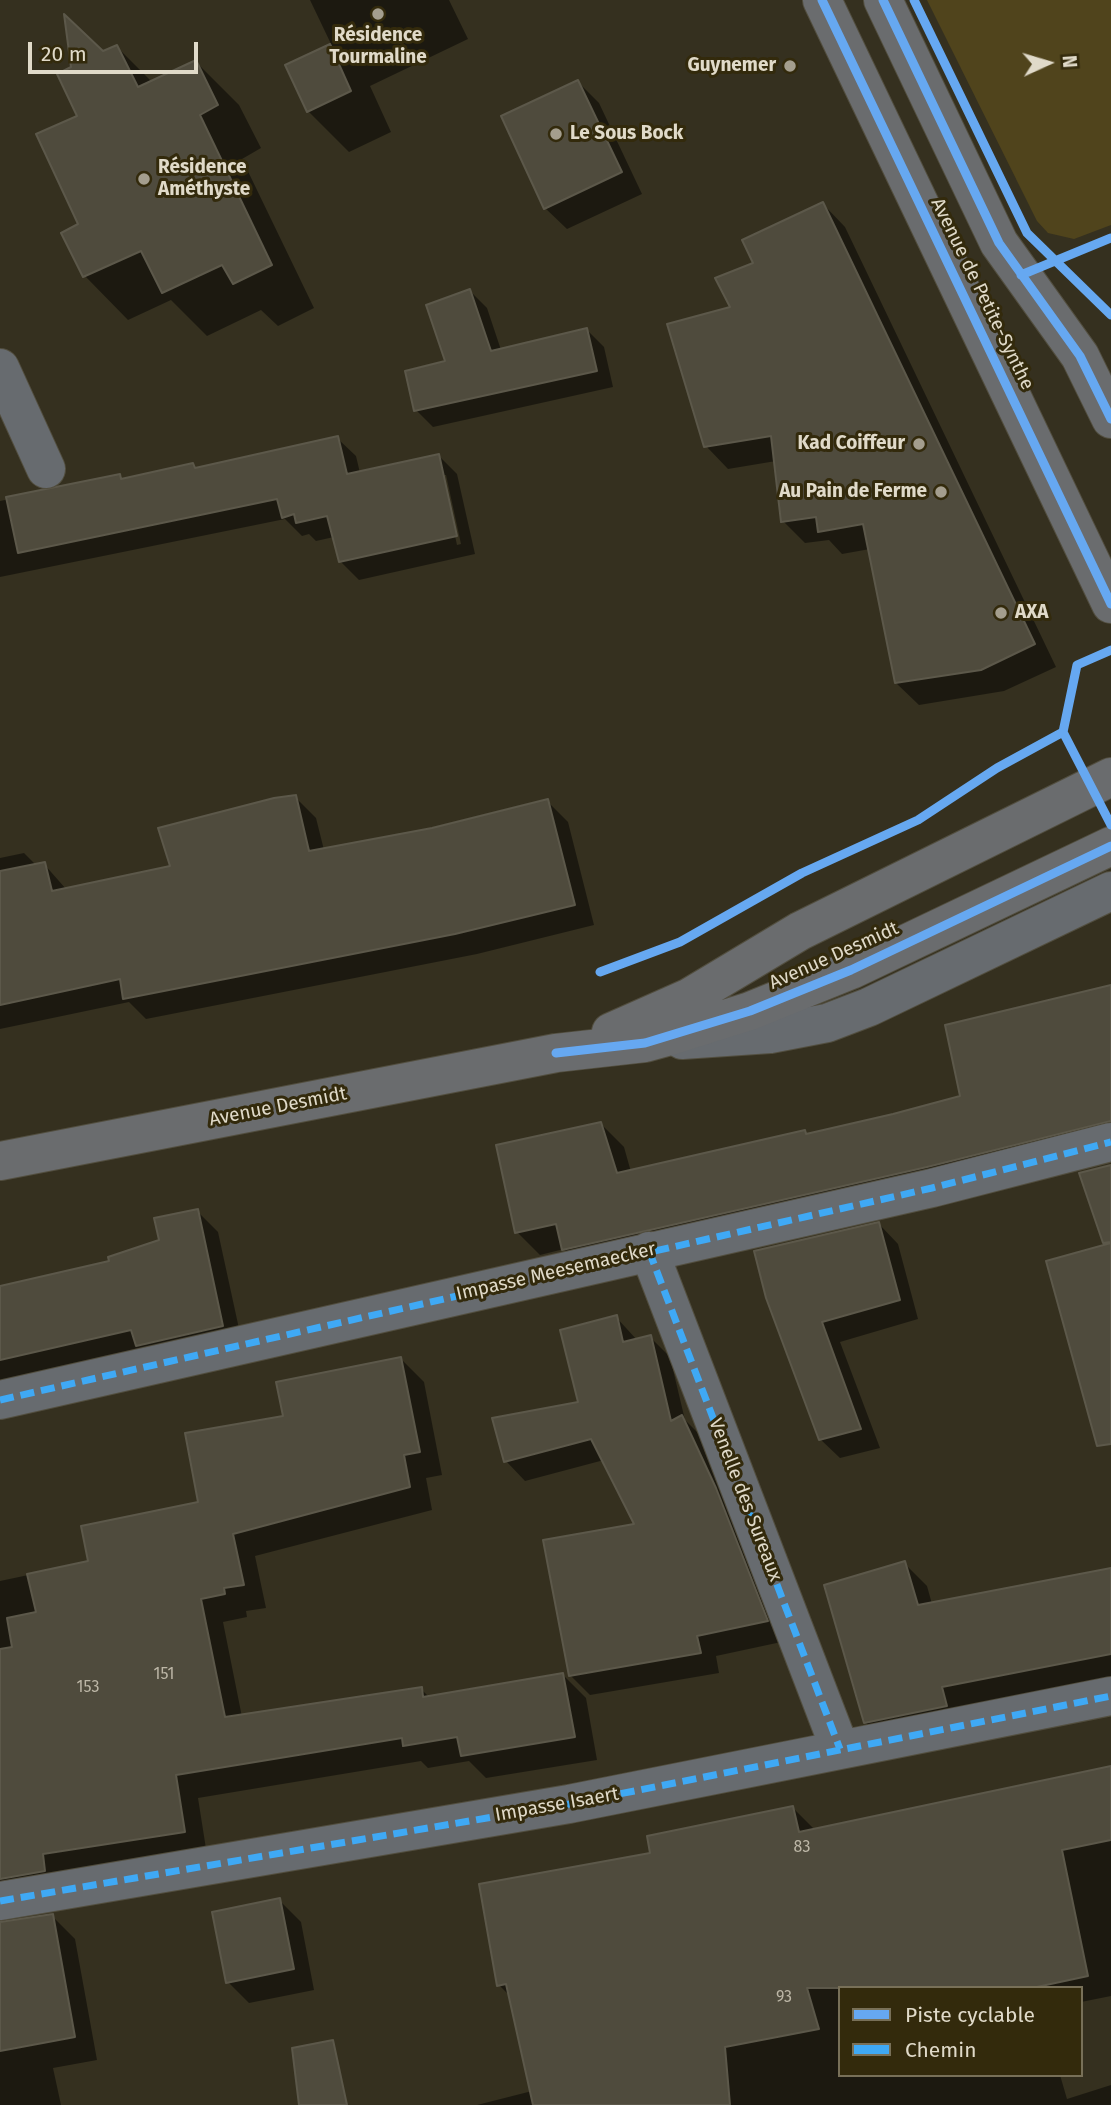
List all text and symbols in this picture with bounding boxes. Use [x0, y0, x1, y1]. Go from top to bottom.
marker: Résidence Tourmaline [370, 6, 386, 22]
place label: Résidence Tourmaline [329, 25, 427, 69]
scale bar [32, 28, 201, 72]
north arrow [1013, 28, 1083, 98]
text: 20 m [41, 41, 87, 67]
text: N [1058, 54, 1081, 69]
place label: Guynemer [687, 55, 776, 77]
marker: Guynemer [782, 58, 798, 74]
place label: Le Sous Bock [570, 123, 683, 145]
marker: Le Sous Bock [548, 126, 564, 142]
place label: Résidence Améthyste [158, 157, 250, 201]
marker: Résidence Améthyste [136, 171, 152, 187]
street label: Avenue de Petite-Synthe [926, 194, 1038, 394]
place label: Kad Coiffeur [798, 433, 905, 455]
marker: Kad Coiffeur [911, 436, 927, 452]
place label: Au Pain de Ferme [779, 481, 927, 503]
marker: Au Pain de Ferme [933, 484, 949, 500]
place label: AXA [1015, 602, 1048, 624]
marker: AXA [993, 605, 1009, 621]
street label: Avenue Desmidt [766, 917, 902, 995]
street label: Avenue Desmidt [207, 1083, 349, 1131]
street label: Impasse Meesemaecker [454, 1238, 658, 1306]
street label: Venelle des Sureaux [703, 1415, 787, 1585]
house number: 151 [153, 1665, 175, 1685]
house number: 153 [77, 1678, 99, 1698]
street label: Impasse Isaert [493, 1783, 621, 1827]
house number: 83 [794, 1838, 810, 1858]
legend [838, 1986, 1083, 2077]
house number: 93 [776, 1988, 792, 2008]
text: Piste cyclable [905, 2002, 1035, 2028]
text: Chemin [905, 2037, 977, 2063]

